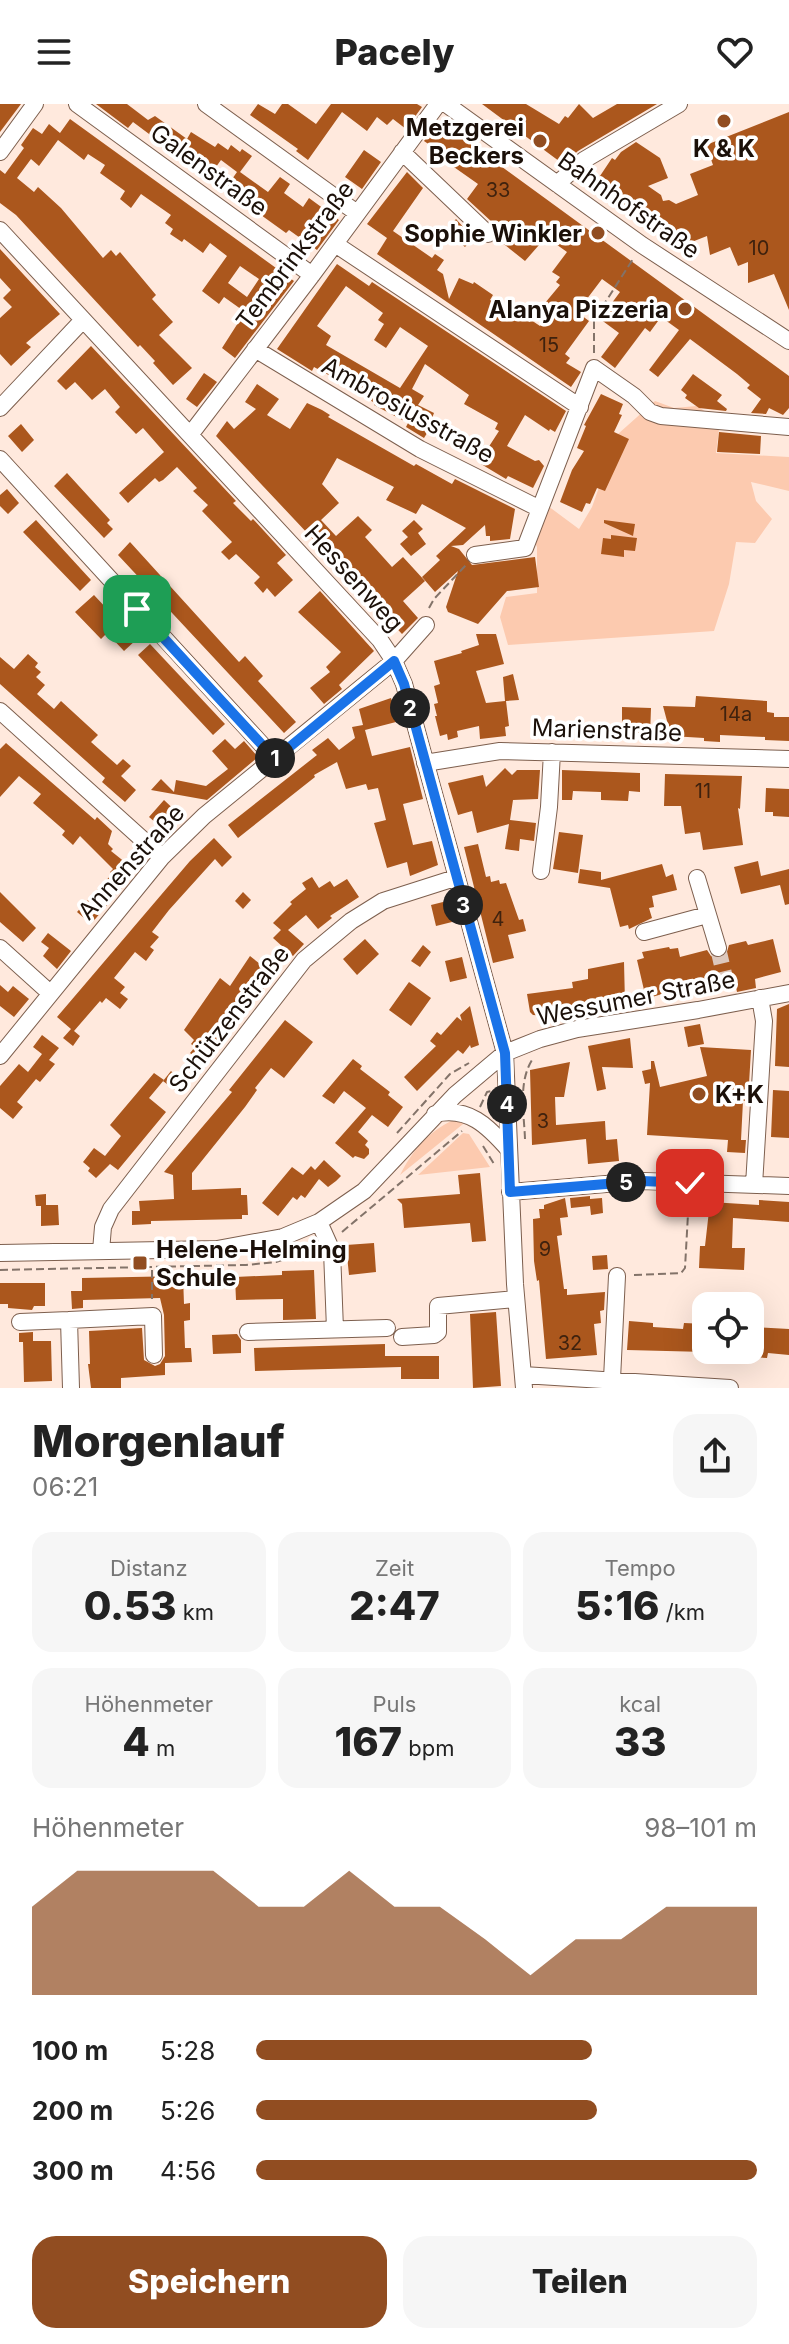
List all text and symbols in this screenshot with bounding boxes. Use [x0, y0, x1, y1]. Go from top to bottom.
icon: menu [32, 30, 76, 74]
text: Pacely [335, 30, 454, 74]
icon: heart [713, 30, 757, 74]
marker: K & K [715, 112, 733, 130]
place label: Metzgerei Beckers [406, 113, 524, 170]
street label: Galenstraße [145, 118, 273, 222]
marker: Metzgerei Beckers [531, 132, 549, 150]
place label: K & K [693, 134, 755, 163]
street label: Bahnhofstraße [553, 145, 705, 265]
street label: Tembrinkstraße [230, 175, 360, 335]
house number: 33 [486, 178, 510, 202]
place label: Sophie Winkler [404, 219, 582, 248]
marker: Sophie Winkler [589, 224, 607, 242]
house number: 10 [749, 236, 769, 260]
place label: Alanya Pizzeria [489, 295, 669, 324]
marker: Alanya Pizzeria [676, 300, 694, 318]
house number: 15 [539, 333, 559, 357]
street label: Ambrosiusstraße [317, 351, 499, 469]
street label: Hessenweg [299, 519, 409, 637]
pin [103, 575, 171, 643]
icon: arrive [115, 587, 159, 631]
pin: 2 [390, 688, 430, 728]
text: 2 [403, 695, 417, 721]
house number: 14a [720, 702, 752, 726]
street label: Marienstraße [531, 713, 683, 747]
pin: 1 [255, 738, 295, 778]
text: 1 [270, 745, 280, 771]
house number: 11 [695, 779, 711, 803]
street label: Annenstraße [72, 798, 190, 926]
pin: 3 [443, 885, 483, 925]
text: 3 [456, 892, 470, 918]
house number: 4 [492, 907, 504, 931]
street label: Schützenstraße [163, 940, 295, 1098]
street label: Wessumer Straße [534, 965, 738, 1031]
place label: K+K [715, 1080, 764, 1109]
pin: 4 [487, 1084, 527, 1124]
marker: K+K [690, 1085, 708, 1103]
text: 4 [500, 1091, 514, 1117]
house number: 3 [537, 1109, 549, 1133]
pin [656, 1149, 724, 1217]
icon: check [668, 1161, 712, 1205]
pin: 5 [606, 1162, 646, 1202]
text: 5 [619, 1169, 633, 1195]
place label: Helene-Helming Schule [156, 1235, 347, 1292]
house number: 9 [539, 1237, 551, 1261]
marker: Helene-Helming Schule [131, 1254, 149, 1272]
map controls [692, 1292, 764, 1364]
button: locate [692, 1292, 764, 1364]
house number: 32 [558, 1331, 582, 1355]
text: Morgenlauf [32, 1414, 285, 1468]
button: share [673, 1414, 757, 1498]
text: 06:21 [32, 1471, 98, 1502]
text: Distanz [110, 1555, 188, 1581]
text: Zeit [375, 1555, 414, 1581]
text: Tempo [605, 1555, 676, 1581]
text: 0.53 [84, 1581, 176, 1630]
text: 2:47 [349, 1581, 440, 1630]
text: 5:16 [575, 1581, 660, 1630]
text: km [176, 1599, 214, 1625]
text: /km [660, 1599, 705, 1625]
text: Höhenmeter [85, 1691, 213, 1717]
text: Puls [372, 1691, 416, 1717]
text: kcal [619, 1691, 661, 1717]
text: 4 [122, 1717, 150, 1766]
text: 167 [334, 1717, 402, 1766]
text: 33 [614, 1717, 666, 1766]
text: m [150, 1735, 175, 1761]
text: bpm [402, 1735, 455, 1761]
text: Höhenmeter [32, 1812, 184, 1843]
text: 98–101 m [644, 1812, 757, 1843]
text: 100 m [32, 2035, 108, 2066]
text: 5:28 [160, 2035, 215, 2066]
text: 200 m [32, 2095, 113, 2126]
text: 5:26 [160, 2095, 215, 2126]
text: 300 m [32, 2155, 114, 2186]
text: 4:56 [160, 2155, 216, 2186]
button: Speichern [32, 2236, 387, 2328]
button: Teilen [403, 2236, 757, 2328]

